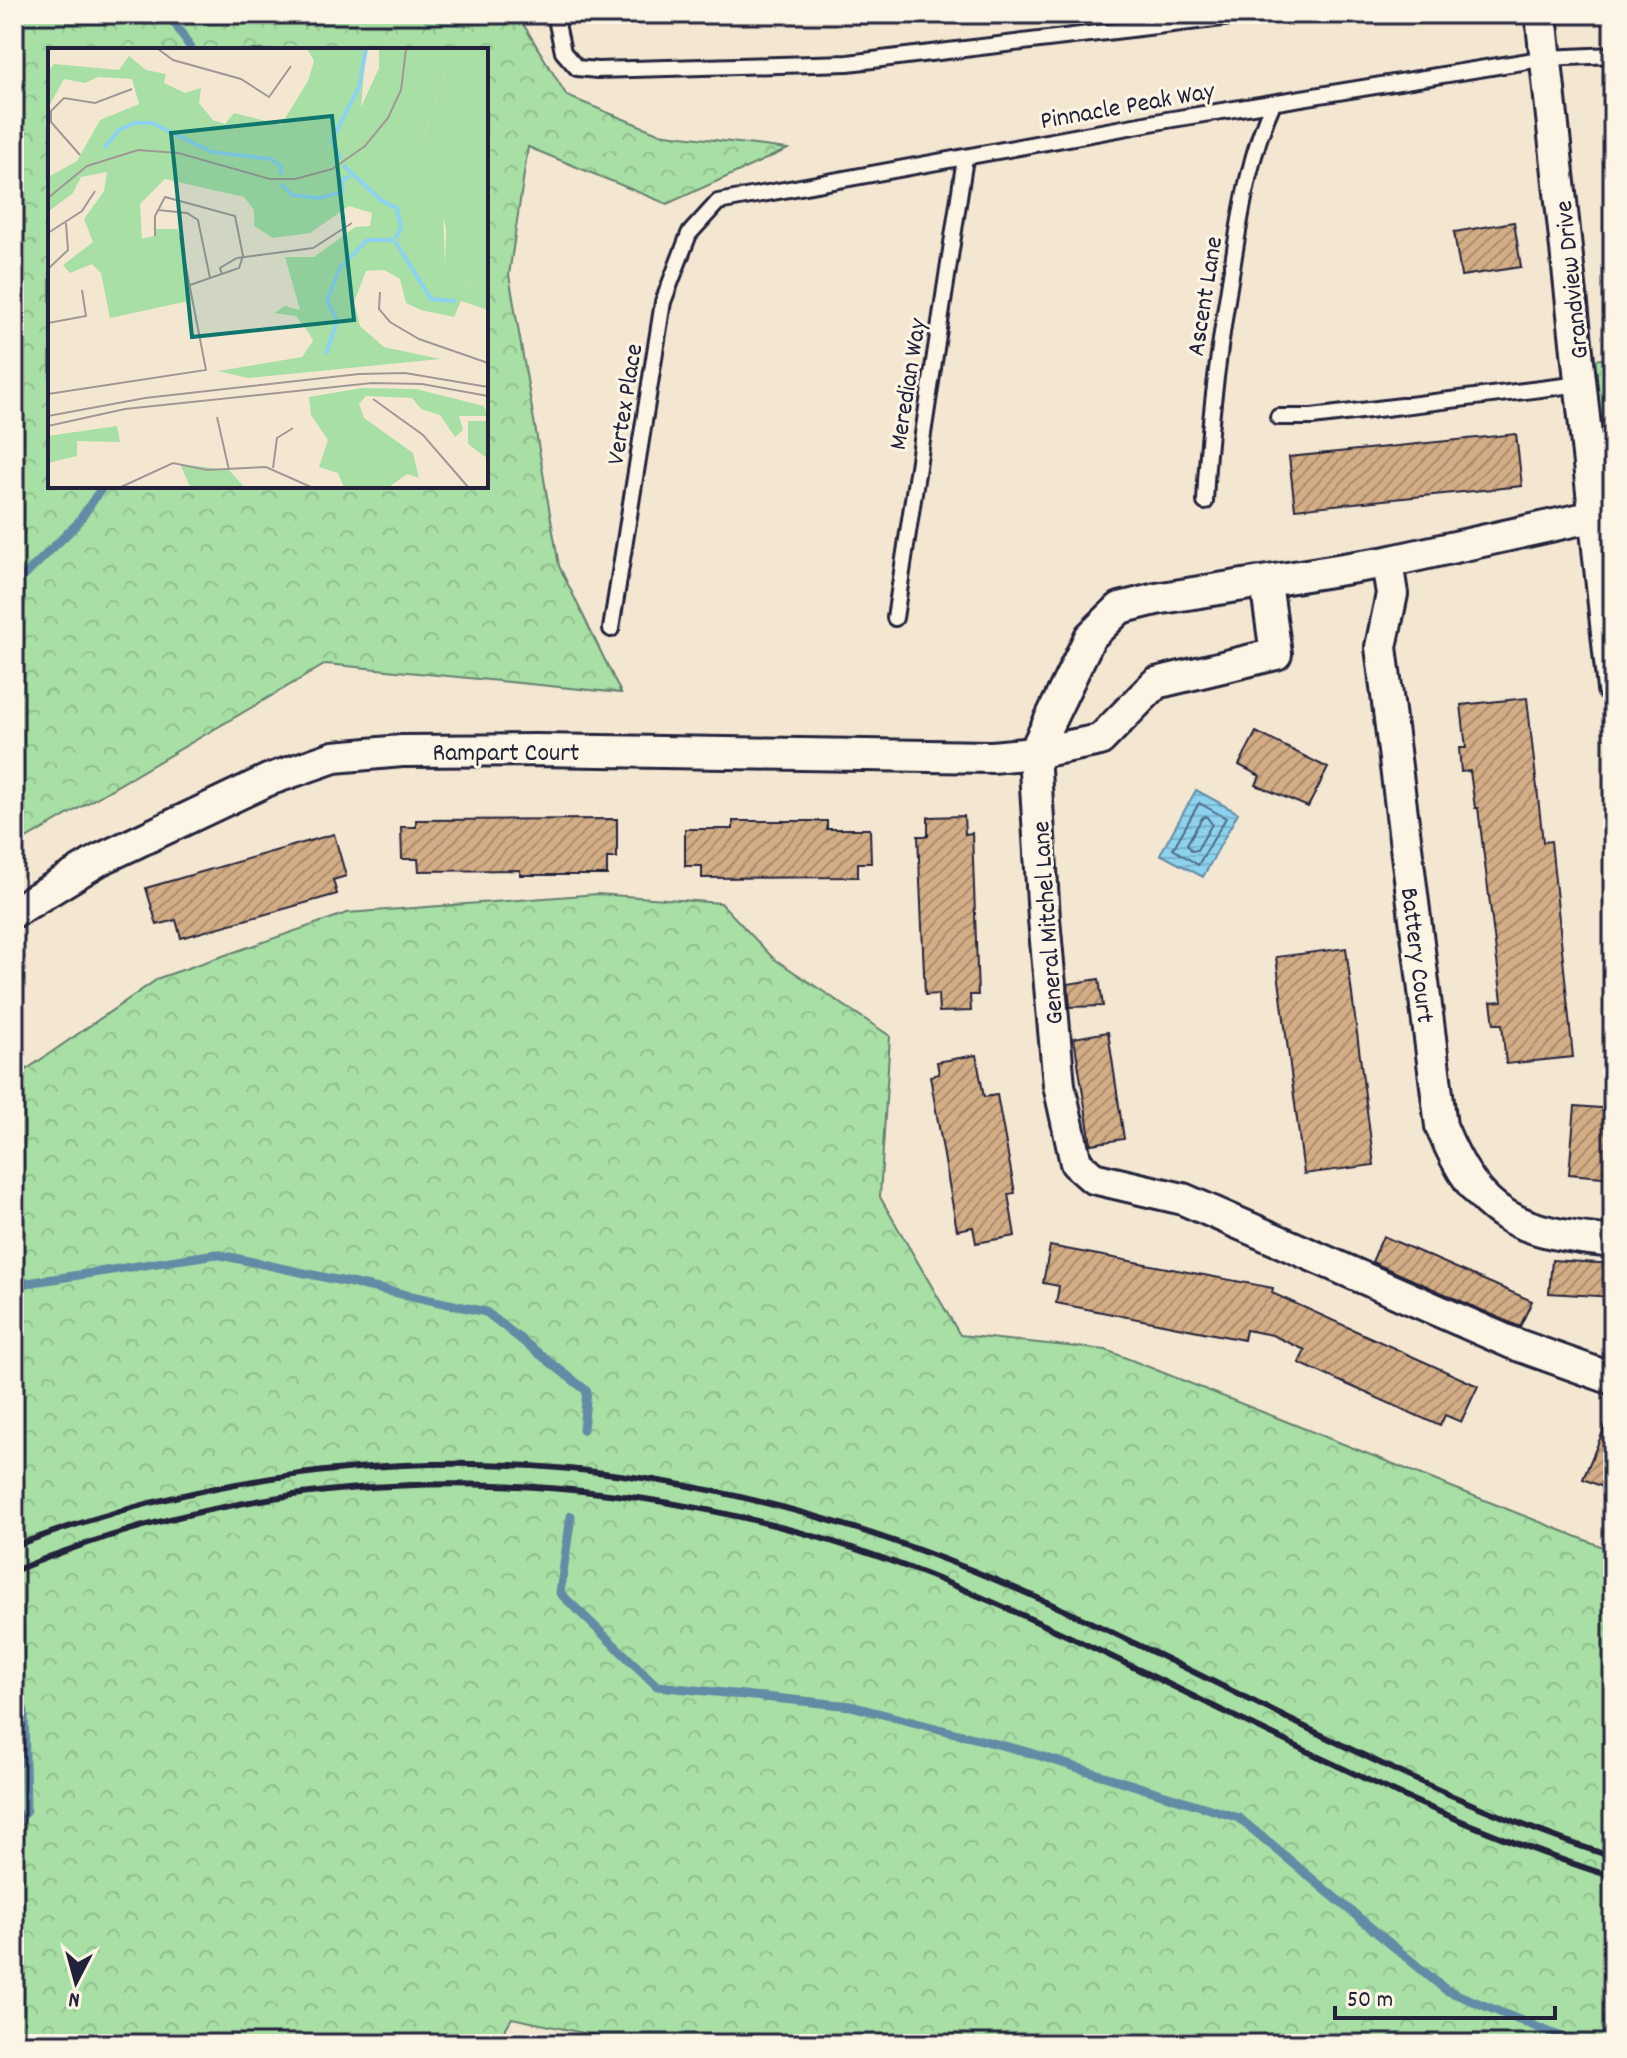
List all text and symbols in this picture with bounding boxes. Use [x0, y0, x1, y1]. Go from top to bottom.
inset map [48, 48, 488, 488]
street label: Pinnacle Peak Way [1037, 74, 1218, 141]
street label: Grandview Drive [1547, 199, 1600, 361]
street label: Ascent Lane [1179, 234, 1234, 359]
street label: Meredian Way [881, 316, 938, 453]
street label: Vertex Place [599, 341, 654, 468]
street label: Rampart Court [433, 736, 580, 773]
street label: General Mitchel Lane [1024, 820, 1075, 1026]
street label: Battery Court [1389, 886, 1442, 1026]
north arrow [36, 1942, 116, 2022]
scale bar [1335, 1970, 1555, 2020]
text: N [67, 1982, 81, 2014]
text: 50 m [1347, 1984, 1393, 2018]

